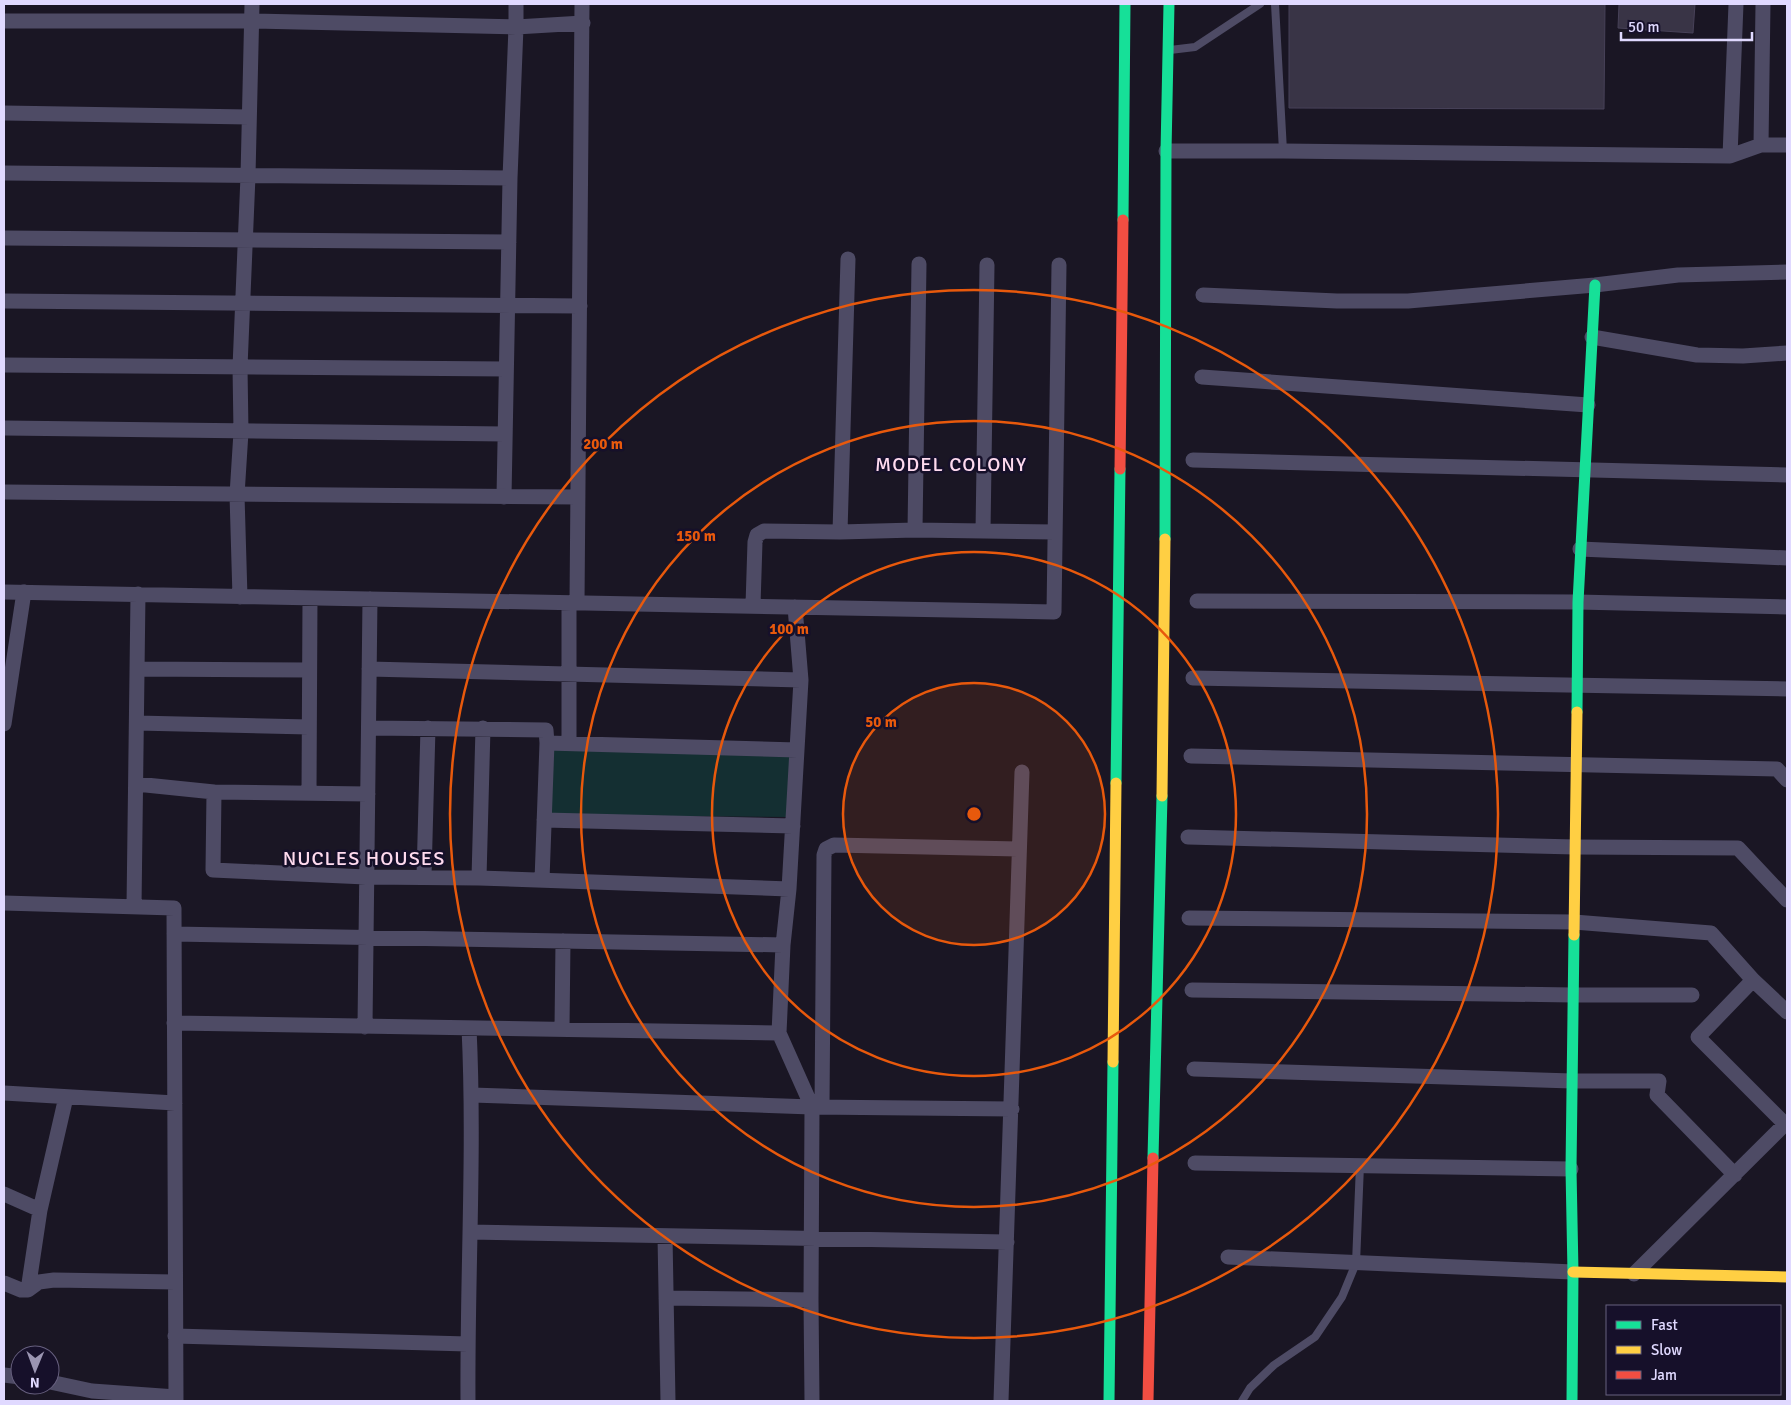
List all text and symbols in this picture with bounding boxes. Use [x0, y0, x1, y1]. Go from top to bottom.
scale bar [1621, 10, 1752, 42]
text: 50 m [1628, 18, 1659, 36]
text: 200 m [583, 435, 623, 453]
district label: MODEL COLONY [875, 452, 1027, 477]
text: 150 m [676, 527, 716, 545]
text: 100 m [769, 620, 809, 638]
text: 50 m [865, 713, 897, 731]
centre of rings [965, 805, 983, 823]
district label: NUCLES HOUSES [283, 846, 445, 871]
legend [1606, 1305, 1781, 1395]
text: Fast [1651, 1316, 1678, 1334]
text: Slow [1651, 1341, 1682, 1359]
north arrow [10, 1345, 60, 1395]
text: Jam [1651, 1366, 1677, 1384]
text: N [30, 1374, 40, 1391]

